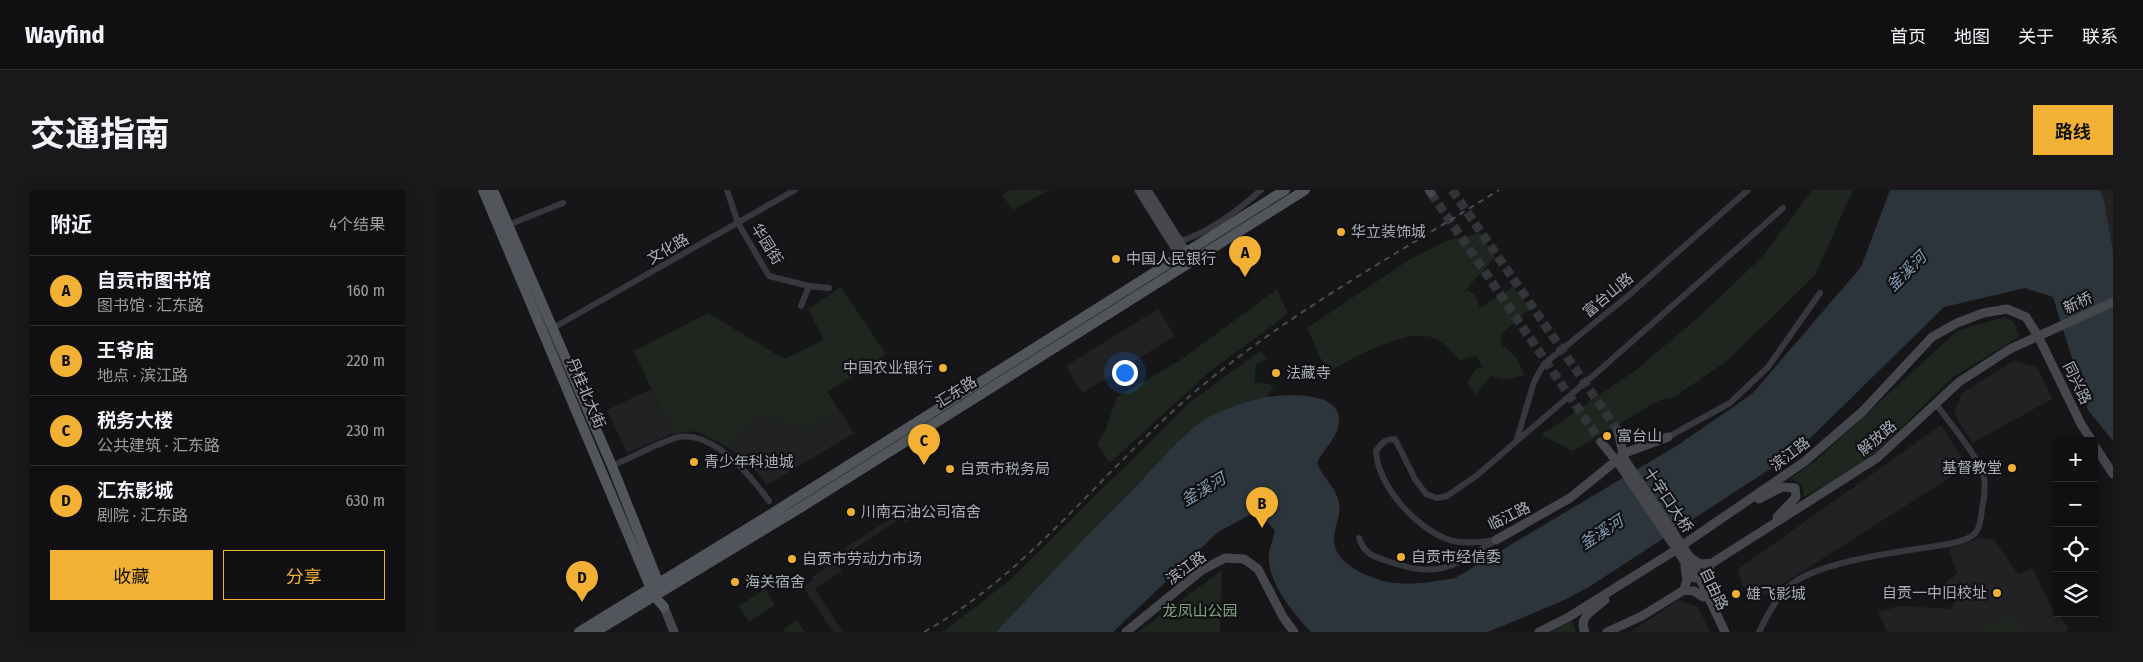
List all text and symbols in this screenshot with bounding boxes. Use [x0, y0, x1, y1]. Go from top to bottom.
text: Wayfind [25, 21, 105, 49]
text: 首页 [1890, 26, 1926, 48]
text: 地图 [1954, 26, 1990, 48]
text: 关于 [2018, 26, 2054, 48]
text: 联系 [2082, 26, 2118, 48]
button: 路线 [2033, 105, 2113, 155]
text: 交通指南 [30, 113, 170, 155]
text: 附近 [50, 212, 92, 238]
text: 4个结果 [329, 215, 385, 234]
street label: 华园街 [747, 220, 787, 268]
place label: 华立装饰城 [1351, 223, 1426, 241]
marker: 华立装饰城 [1335, 226, 1347, 238]
street label: 文化路 [644, 230, 692, 268]
pin: A [1229, 236, 1261, 277]
water label: 釜溪河 [1883, 246, 1932, 295]
place label: 中国人民银行 [1126, 250, 1216, 268]
marker: 中国人民银行 [1110, 253, 1122, 265]
text: 自贡市图书馆 [97, 269, 211, 292]
street label: 富台山路 [1579, 269, 1637, 321]
text: A [62, 281, 70, 300]
text: 160 m [346, 281, 385, 300]
street label: 新桥 [2061, 289, 2095, 317]
text: 图书馆 · 汇东路 [97, 296, 204, 315]
text: 王爷庙 [97, 339, 154, 362]
text: B [62, 351, 70, 370]
text: 220 m [346, 351, 385, 370]
street label: 丹桂北大街 [563, 355, 609, 431]
place label: 中国农业银行 [843, 359, 933, 377]
street label: 同兴路 [2059, 359, 2095, 407]
your location [1112, 360, 1138, 386]
marker: 中国农业银行 [937, 362, 949, 374]
place label: 法藏寺 [1286, 364, 1331, 382]
text: 地点 · 滨江路 [97, 366, 188, 385]
marker: 法藏寺 [1270, 367, 1282, 379]
street label: 汇东路 [932, 372, 980, 412]
text: 税务大楼 [97, 409, 173, 432]
street label: 解放路 [1854, 417, 1900, 459]
text: C [62, 421, 70, 440]
text: 230 m [346, 421, 385, 440]
pin: C [908, 424, 940, 465]
place label: 富台山 [1617, 427, 1662, 445]
marker: 富台山 [1601, 430, 1613, 442]
street label: 滨江路 [1767, 433, 1813, 475]
text: 公共建筑 · 汇东路 [97, 436, 220, 455]
map controls [2053, 437, 2098, 617]
button: + [2053, 437, 2098, 482]
place label: 青少年科迪城 [704, 453, 794, 471]
marker: 青少年科迪城 [688, 456, 700, 468]
place label: 基督教堂 [1942, 459, 2002, 477]
place label: 自贡市税务局 [960, 460, 1050, 478]
marker: 基督教堂 [2006, 462, 2018, 474]
marker: 自贡市税务局 [944, 463, 956, 475]
street label: 十字口大桥 [1640, 464, 1696, 536]
water label: 釜溪河 [1178, 467, 1231, 510]
text: 汇东影城 [97, 479, 173, 502]
button: − [2053, 482, 2098, 527]
pin: B [1246, 487, 1278, 528]
text: D [61, 491, 71, 510]
text: 630 m [346, 491, 385, 510]
street label: 临江路 [1485, 498, 1533, 534]
place label: 川南石油公司宿舍 [861, 503, 981, 521]
text: 剧院 · 汇东路 [97, 506, 188, 525]
marker: 川南石油公司宿舍 [845, 506, 857, 518]
water label: 釜溪河 [1576, 510, 1629, 553]
button: locate [2053, 527, 2098, 572]
street label: 滨江路 [1163, 547, 1209, 589]
place label: 自贡市经信委 [1411, 548, 1501, 566]
button: 收藏 [50, 550, 213, 600]
button: 分享 [223, 550, 385, 600]
place label: 自贡市劳动力市场 [802, 550, 922, 568]
marker: 自贡市经信委 [1395, 551, 1407, 563]
marker: 自贡市劳动力市场 [786, 553, 798, 565]
pin: D [566, 561, 598, 602]
street label: 自由路 [1696, 565, 1732, 613]
button: layers [2053, 572, 2098, 617]
place label: 海关宿舍 [745, 573, 805, 591]
marker: 海关宿舍 [729, 576, 741, 588]
place label: 自贡一中旧校址 [1882, 584, 1987, 602]
place label: 雄飞影城 [1746, 585, 1806, 603]
marker: 自贡一中旧校址 [1991, 587, 2003, 599]
marker: 雄飞影城 [1730, 588, 1742, 600]
park label: 龙凤山公园 [1162, 602, 1238, 620]

